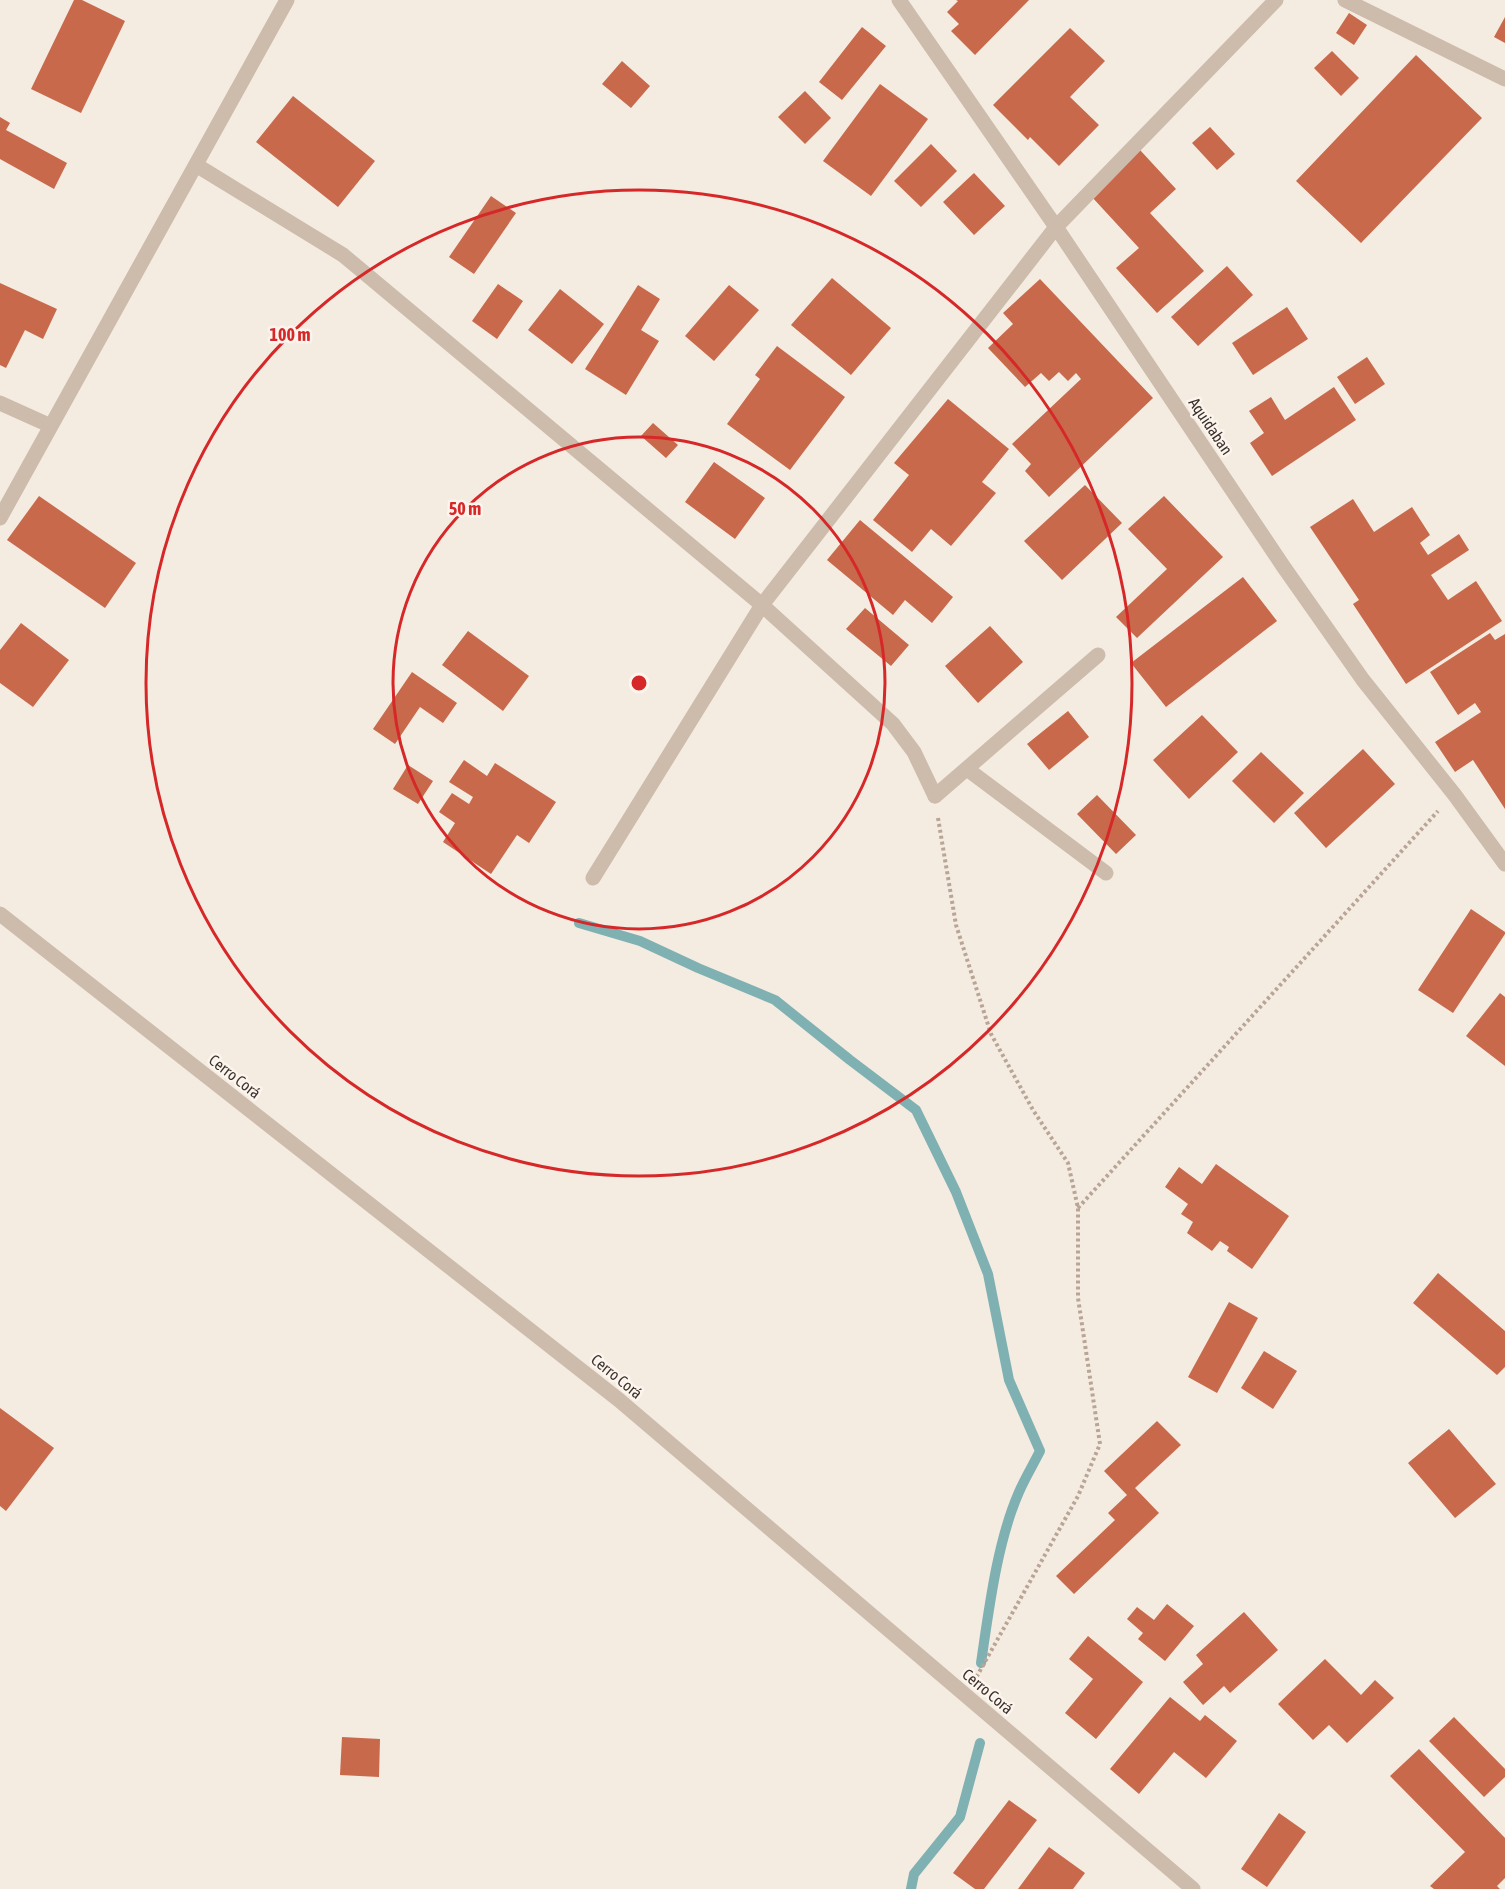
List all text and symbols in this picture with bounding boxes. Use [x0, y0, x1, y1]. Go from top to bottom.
text: 100 m [270, 324, 310, 345]
street label: Aquidaban [1185, 394, 1237, 458]
text: 50 m [449, 498, 481, 519]
centre of rings [629, 673, 649, 693]
street label: Cerro Corá [206, 1050, 264, 1102]
street label: Cerro Corá [588, 1350, 646, 1402]
street label: Cerro Corá [959, 1665, 1017, 1717]

